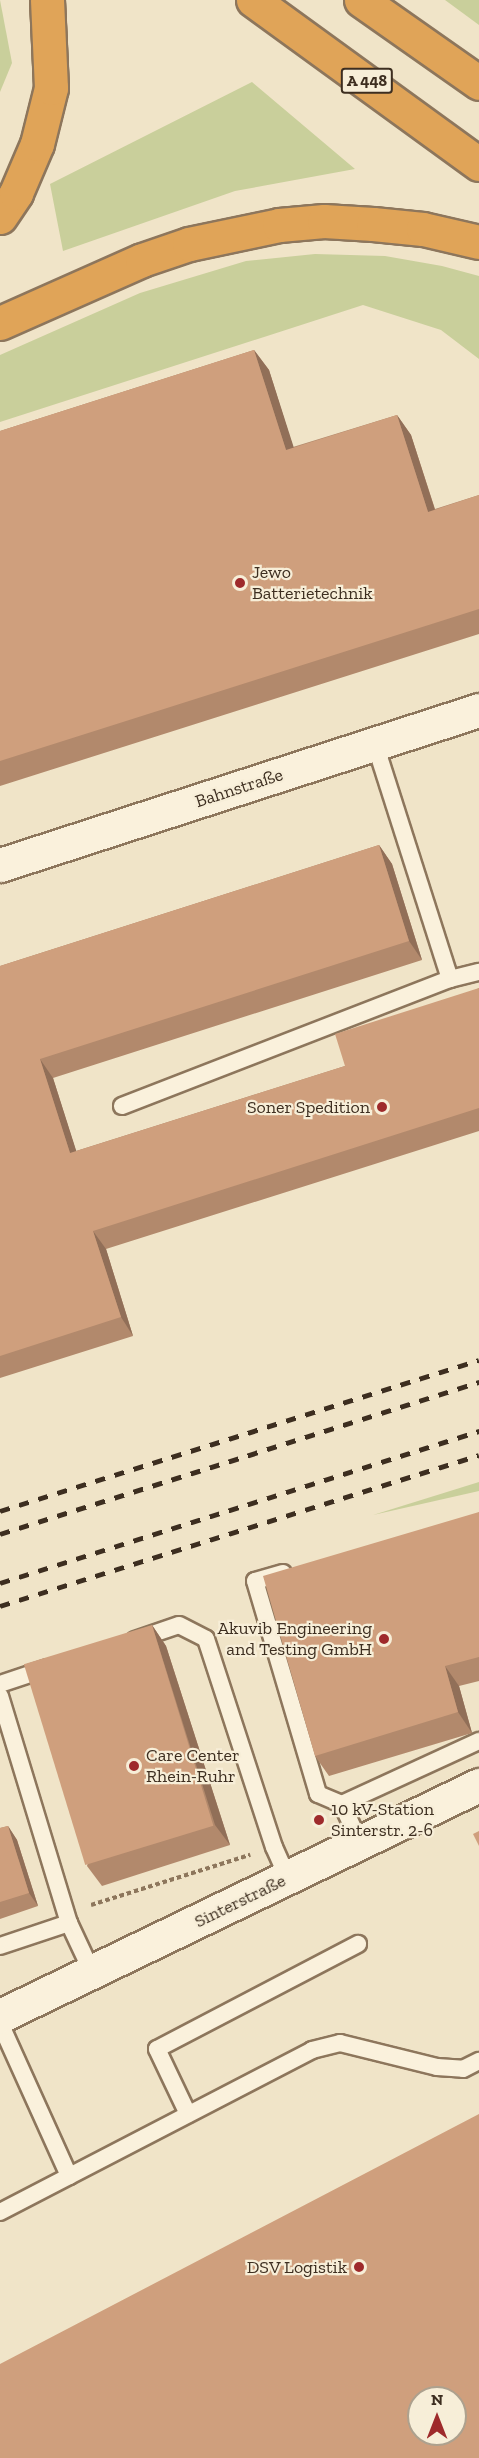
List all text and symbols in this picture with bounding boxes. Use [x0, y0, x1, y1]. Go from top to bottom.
road number: A 448 [340, 68, 394, 94]
place label: Jewo Batterietechnik [252, 562, 373, 604]
marker: Jewo Batterietechnik [233, 576, 247, 590]
street label: Bahnstraße [192, 764, 286, 812]
place label: Soner Spedition [247, 1096, 370, 1118]
marker: Soner Spedition [375, 1100, 389, 1114]
place label: Akuvib Engineering and Testing GmbH [217, 1618, 372, 1660]
marker: Akuvib Engineering and Testing GmbH [377, 1632, 391, 1646]
place label: Care Center Rhein-Ruhr [146, 1745, 240, 1788]
marker: Care Center Rhein-Ruhr [127, 1759, 141, 1773]
place label: 10 kV-Station Sinterstr. 2-6 [331, 1799, 434, 1842]
marker: 10 kV-Station Sinterstr. 2-6 [312, 1813, 326, 1827]
street label: Sinterstraße [191, 1870, 289, 1932]
place label: DSV Logistik [246, 2256, 347, 2278]
marker: DSV Logistik [352, 2260, 366, 2274]
north arrow [407, 2386, 467, 2446]
text: N [431, 2390, 443, 2409]

